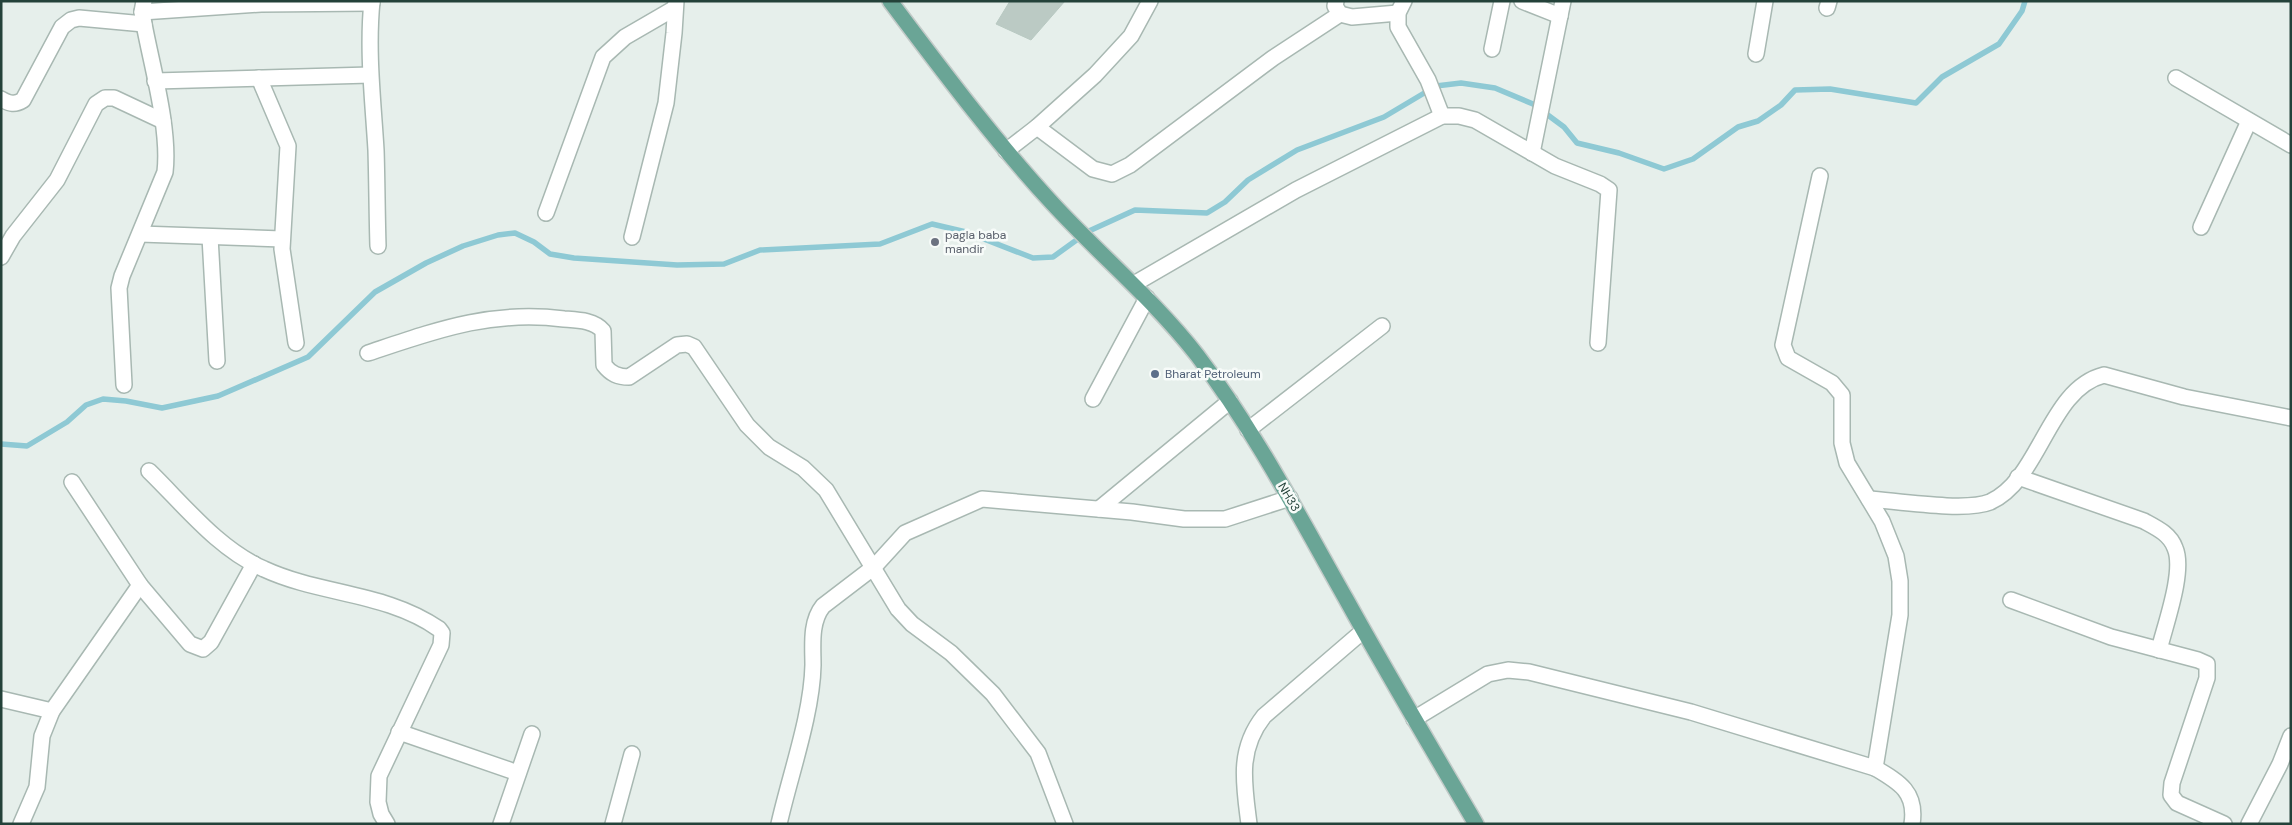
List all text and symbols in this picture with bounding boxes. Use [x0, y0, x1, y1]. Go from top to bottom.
place label: pagla baba mandir [945, 227, 1006, 257]
marker: pagla baba mandir [929, 236, 941, 248]
place label: Bharat Petroleum [1165, 366, 1261, 382]
marker: Bharat Petroleum [1149, 368, 1161, 380]
street label: NH33 [1274, 480, 1304, 514]

